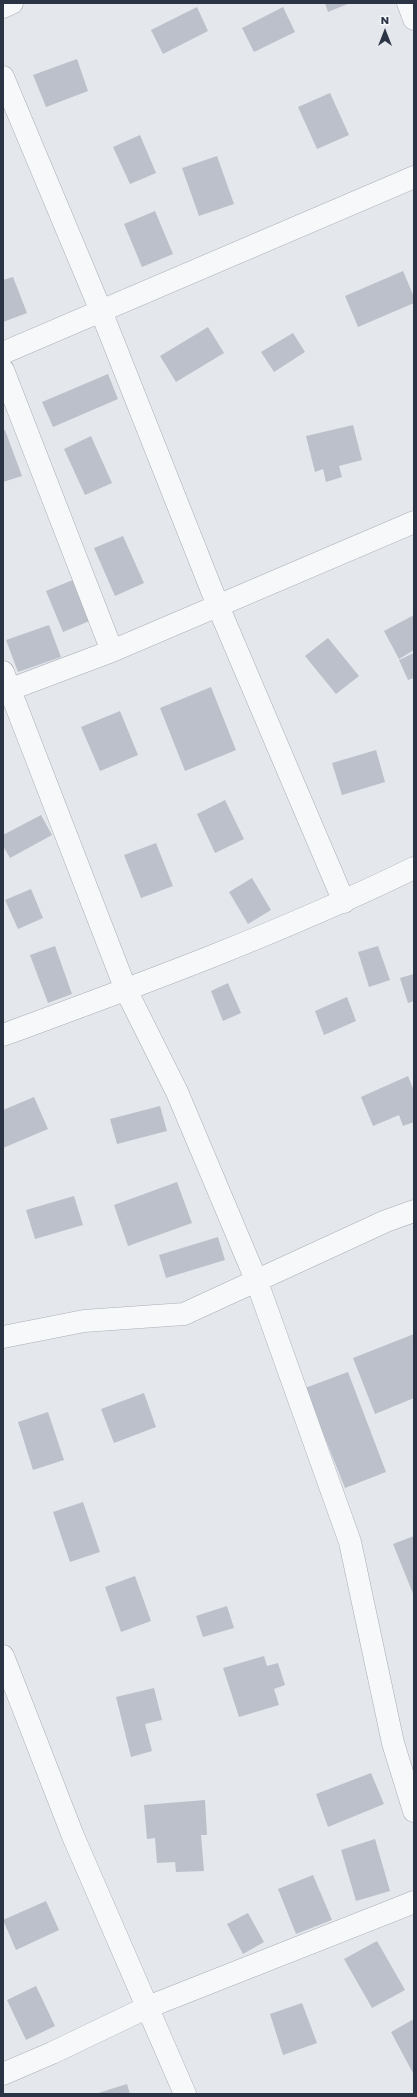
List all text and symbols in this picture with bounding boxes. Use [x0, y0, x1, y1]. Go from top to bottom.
north arrow [365, 12, 405, 52]
text: N [381, 12, 389, 28]

